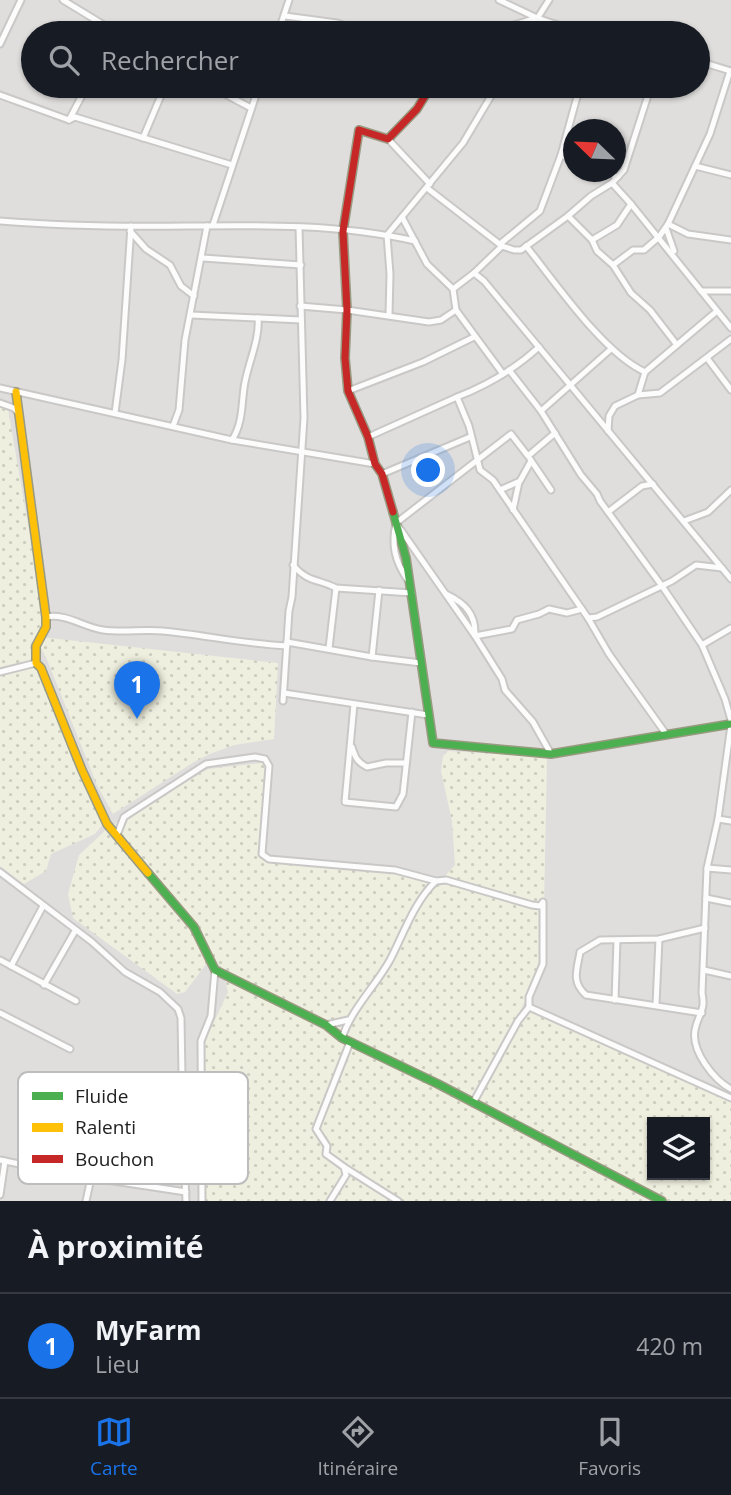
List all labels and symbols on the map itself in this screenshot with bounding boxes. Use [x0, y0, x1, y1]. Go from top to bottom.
north arrow [563, 119, 626, 182]
your location [411, 453, 445, 487]
pin: 1 [114, 661, 160, 719]
legend [18, 1072, 248, 1184]
text: Fluide [75, 1083, 128, 1109]
text: Ralenti [75, 1114, 136, 1140]
text: Bouchon [75, 1146, 154, 1172]

